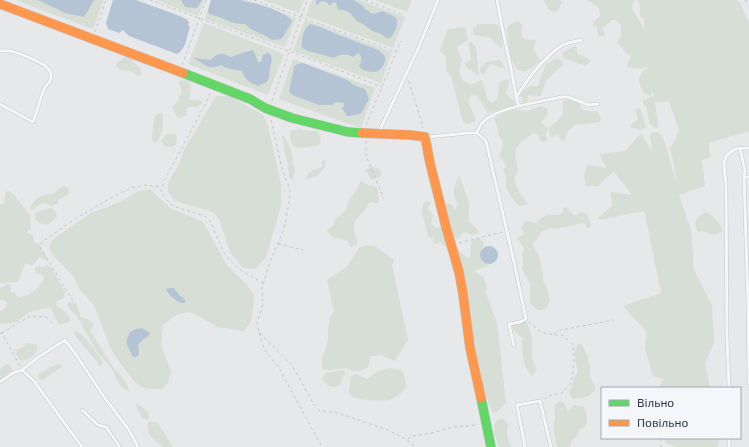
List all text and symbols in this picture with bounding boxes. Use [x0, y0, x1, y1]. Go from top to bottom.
legend [601, 387, 741, 439]
text: Вільно [637, 395, 674, 409]
text: Повільно [637, 415, 688, 429]

